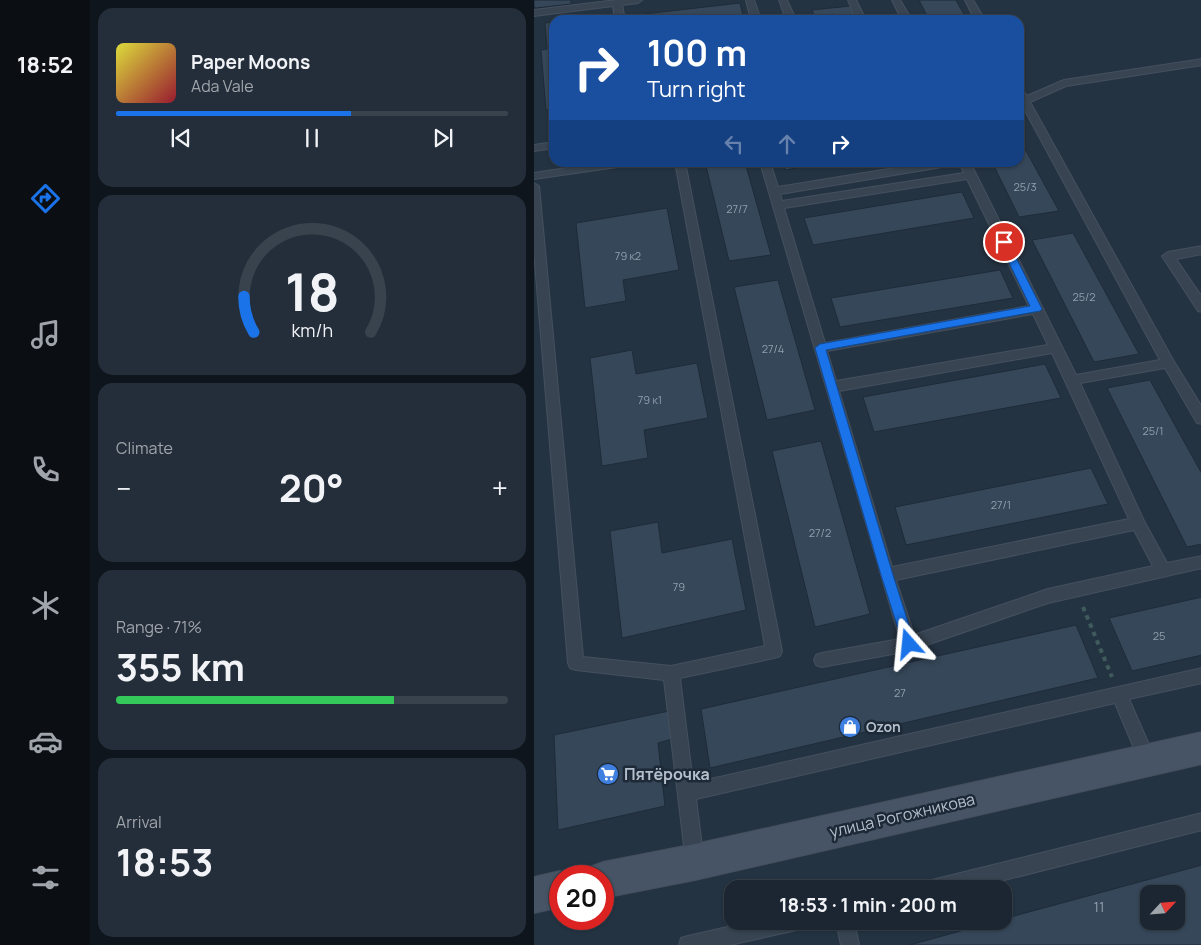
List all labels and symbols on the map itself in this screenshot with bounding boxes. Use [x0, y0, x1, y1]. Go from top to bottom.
house number: 25/3 [1014, 179, 1036, 194]
house number: 27/7 [726, 201, 748, 216]
pin [983, 221, 1025, 263]
house number: 79 к2 [615, 248, 641, 263]
house number: 25/2 [1072, 289, 1096, 304]
house number: 27/4 [762, 341, 784, 356]
house number: 79 к1 [638, 392, 662, 407]
house number: 25/1 [1142, 423, 1164, 438]
house number: 27/1 [991, 497, 1011, 512]
house number: 27/2 [809, 525, 831, 540]
house number: 79 [673, 579, 685, 594]
position arrow [882, 617, 934, 669]
house number: 25 [1153, 628, 1165, 643]
house number: 27 [894, 685, 906, 700]
shop icon: Ozon [838, 715, 862, 739]
place label: Ozon [866, 717, 901, 736]
supermarket icon: Пятёрочка [596, 762, 620, 786]
place label: Пятёрочка [624, 763, 710, 785]
street label: улица Рогожникова [827, 788, 977, 842]
speed limit sign: 20 [549, 865, 614, 930]
north arrow [1140, 885, 1185, 930]
house number: 11 [1094, 897, 1104, 916]

